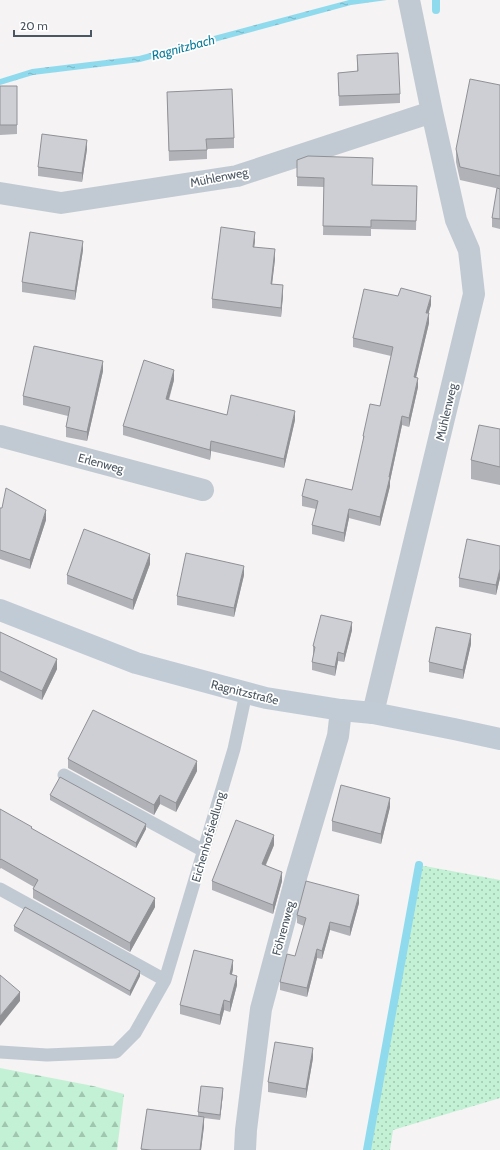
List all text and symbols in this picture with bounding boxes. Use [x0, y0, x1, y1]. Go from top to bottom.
scale bar [14, 12, 91, 38]
text: 20 m [20, 18, 48, 33]
water label: Ragnitzbach [150, 31, 216, 63]
street label: Mühlenweg [189, 164, 250, 190]
street label: Mühlenweg [432, 381, 460, 442]
street label: Erlenweg [77, 450, 126, 477]
street label: Ragnitzstraße [210, 676, 280, 708]
street label: Eichenhofsiedlung [188, 789, 228, 884]
street label: Föhrenweg [269, 898, 298, 957]

